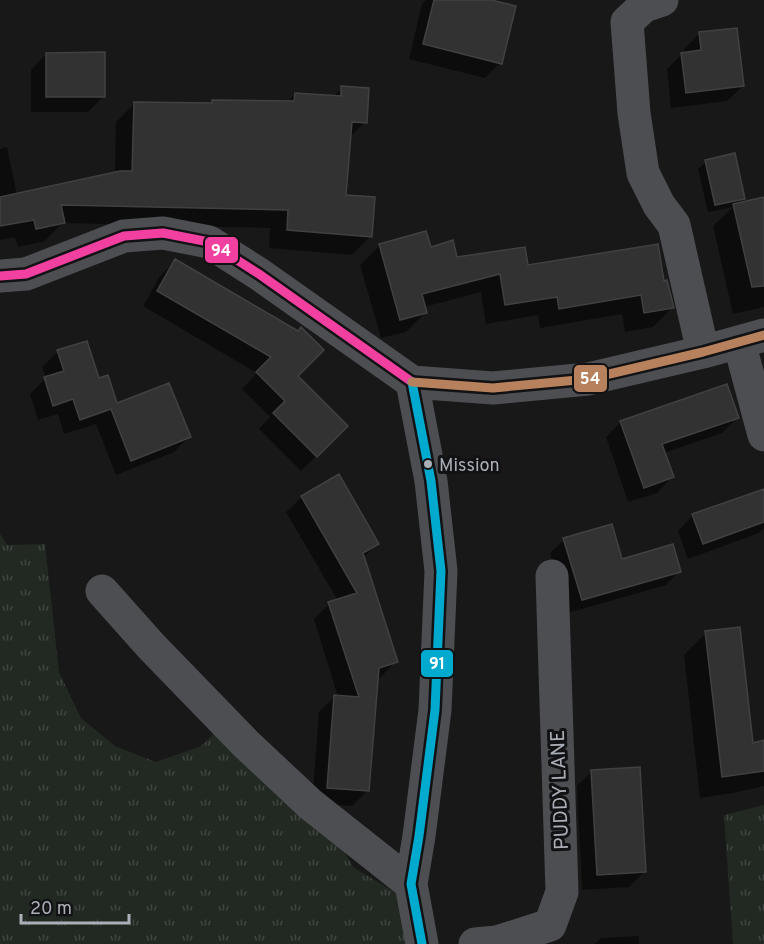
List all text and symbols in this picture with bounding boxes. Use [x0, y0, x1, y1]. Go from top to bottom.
line badge: 94 [204, 236, 239, 264]
text: 94 [211, 242, 231, 262]
line badge: 54 [573, 364, 608, 393]
text: 54 [580, 370, 600, 390]
place label: Mission [439, 455, 500, 478]
marker: Mission [422, 458, 434, 470]
line badge: 91 [420, 649, 454, 678]
text: 91 [429, 655, 445, 675]
street label: PUDDY LANE [546, 730, 576, 850]
scale bar [21, 887, 129, 925]
text: 20 m [30, 898, 72, 921]

